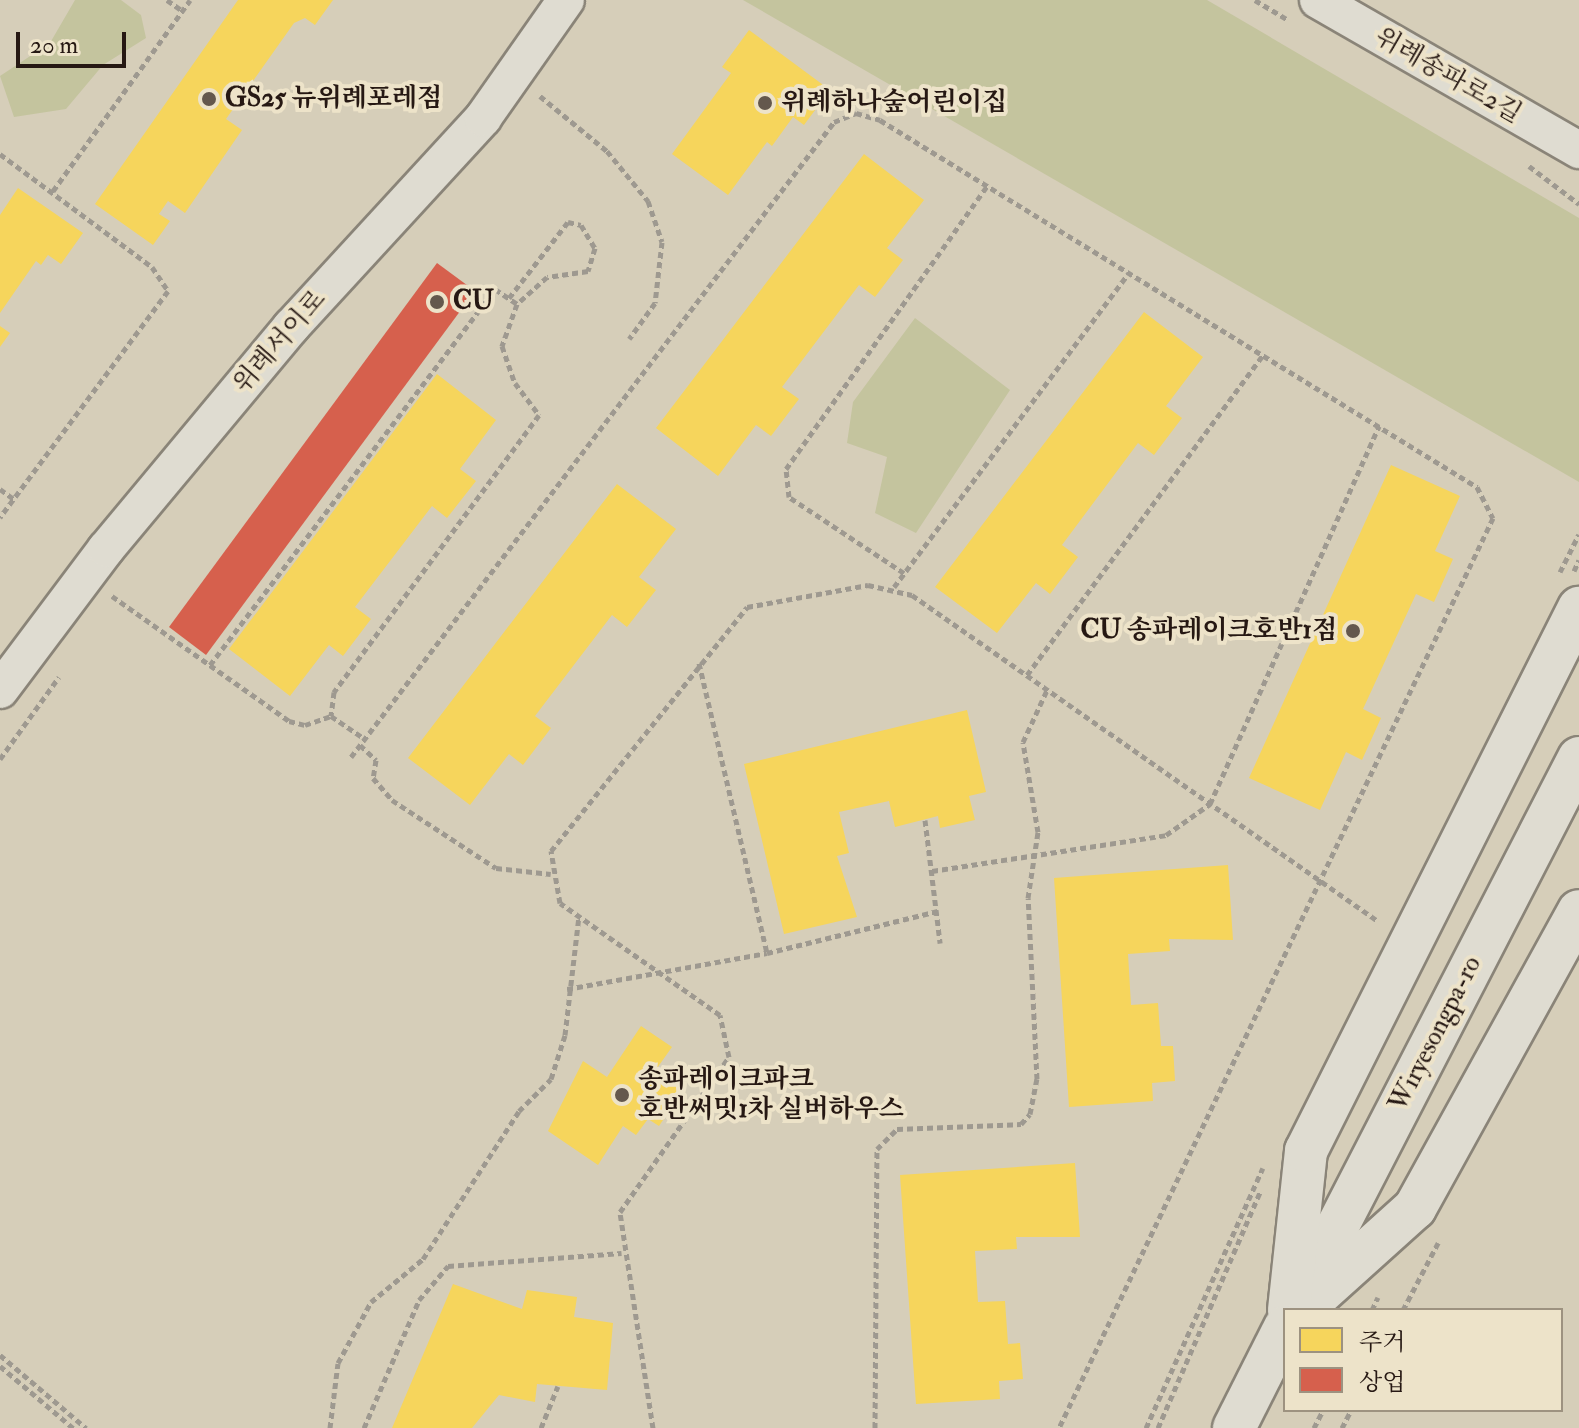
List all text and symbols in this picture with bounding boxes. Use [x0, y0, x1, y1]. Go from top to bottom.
scale bar [20, 16, 130, 66]
street label: 위례송파로2길 [1369, 22, 1527, 130]
text: 20 m [30, 30, 78, 61]
place label: GS25 뉴위례포레점 [225, 83, 442, 115]
place label: 위례하나숲어린이집 [781, 87, 1007, 119]
marker: GS25 뉴위례포레점 [200, 90, 218, 108]
marker: 위례하나숲어린이집 [756, 94, 774, 112]
street label: 위례서이로 [227, 284, 333, 400]
place label: CU [453, 286, 494, 318]
marker: CU [428, 293, 446, 311]
place label: CU 송파레이크호반1점 [1080, 615, 1337, 647]
marker: CU 송파레이크호반1점 [1344, 622, 1362, 640]
street label: Wiryesongpa-ro [1384, 951, 1488, 1117]
place label: 송파레이크파크 호반써밋1차 실버하우스 [638, 1064, 904, 1126]
marker: 송파레이크파크 호반써밋1차 실버하우스 [613, 1086, 631, 1104]
legend [1283, 1308, 1563, 1412]
text: 주거 [1359, 1327, 1405, 1358]
text: 상업 [1359, 1367, 1405, 1398]

